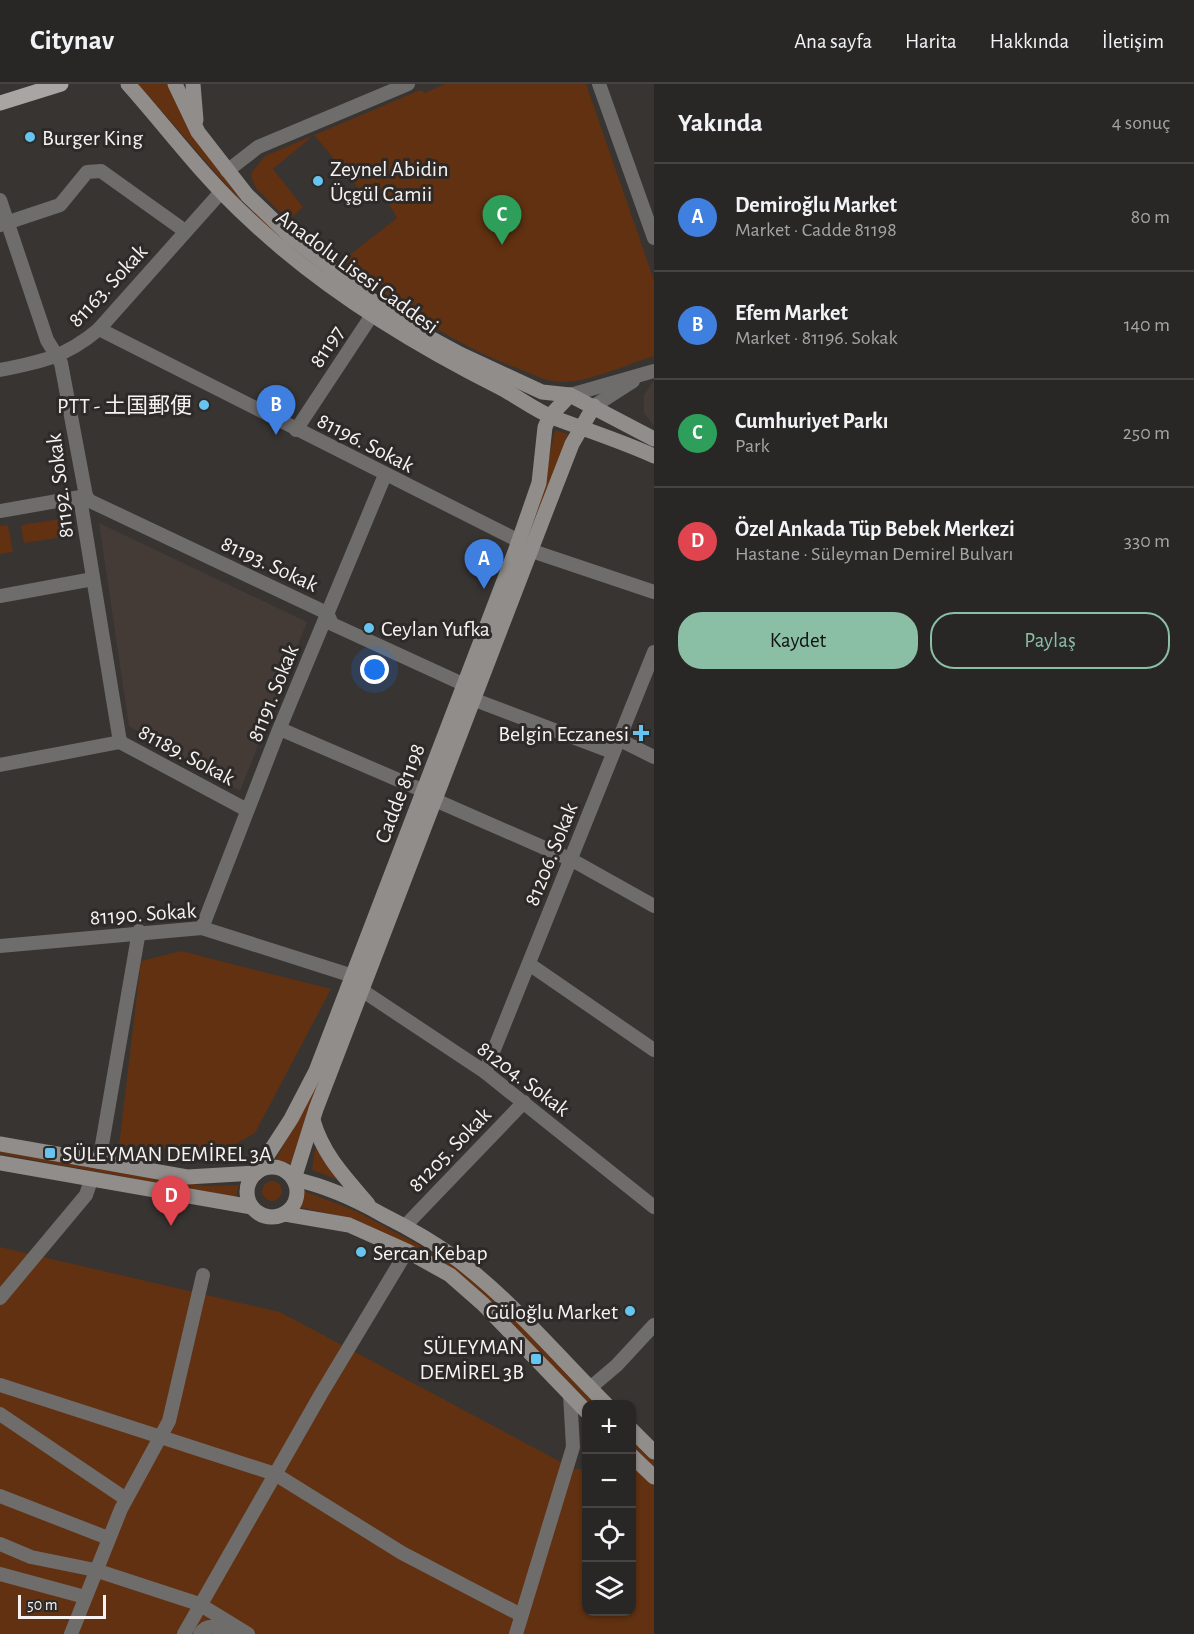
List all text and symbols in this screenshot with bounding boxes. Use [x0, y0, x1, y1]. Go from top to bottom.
text: Citynav [30, 27, 114, 55]
text: Ana sayfa [794, 31, 872, 52]
text: Harita [905, 31, 957, 52]
text: Hakkında [990, 31, 1069, 52]
text: İletişim [1102, 31, 1164, 52]
text: Yakında [678, 110, 763, 136]
text: 4 sonuç [1112, 113, 1170, 133]
place label: Burger King [42, 127, 143, 149]
marker: Burger King [23, 130, 37, 144]
place label: Zeynel Abidin Üçgül Camii [330, 158, 449, 205]
marker: Zeynel Abidin Üçgül Camii [311, 174, 325, 188]
text: Demiroğlu Market [735, 194, 897, 216]
pin: C [482, 196, 522, 245]
street label: Anadolu Lisesi Caddesi [272, 206, 442, 338]
text: A [692, 207, 704, 227]
text: 80 m [1131, 207, 1170, 227]
text: Market · Cadde 81198 [735, 220, 897, 240]
street label: 81163. Sokak [64, 240, 151, 331]
text: Efem Market [735, 302, 848, 324]
text: B [692, 315, 703, 335]
text: 140 m [1124, 315, 1170, 335]
street label: 81197 [305, 322, 348, 371]
text: Market · 81196. Sokak [735, 328, 898, 348]
pin: B [256, 386, 296, 435]
place label: PTT - 土国郵便 [57, 394, 192, 417]
marker: PTT - 土国郵便 [197, 398, 211, 412]
street label: 81196. Sokak [314, 409, 418, 477]
text: Cumhuriyet Parkı [735, 410, 889, 432]
text: C [692, 423, 703, 443]
text: 250 m [1123, 423, 1170, 443]
street label: 81192. Sokak [43, 432, 77, 539]
text: Park [735, 436, 770, 456]
text: Özel Ankada Tüp Bebek Merkezi [735, 518, 1015, 540]
text: D [691, 531, 704, 551]
text: 330 m [1124, 531, 1170, 551]
street label: 81193. Sokak [218, 532, 321, 596]
pin: A [464, 540, 504, 589]
text: Hastane · Süleyman Demirel Bulvarı [735, 544, 1013, 564]
button: Kaydet [678, 612, 918, 669]
button: Paylaş [930, 612, 1170, 669]
place label: Ceylan Yufka [381, 618, 490, 640]
marker: Ceylan Yufka [362, 621, 376, 635]
street label: 81191. Sokak [243, 642, 302, 745]
your location [360, 655, 389, 684]
street label: 81189. Sokak [135, 720, 238, 789]
place label: Belgin Eczanesi [498, 723, 629, 745]
marker: Belgin Eczanesi [634, 726, 648, 740]
street label: Cadde 81198 [371, 741, 429, 846]
street label: 81206. Sokak [520, 800, 582, 909]
street label: 81190. Sokak [89, 899, 197, 929]
street label: 81204. Sokak [473, 1037, 574, 1121]
street label: 81205. Sokak [404, 1103, 495, 1196]
place label: SÜLEYMAN DEMİREL 3A [62, 1143, 272, 1165]
marker: SÜLEYMAN DEMİREL 3A [43, 1146, 57, 1160]
pin: D [152, 1176, 190, 1226]
place label: Sercan Kebap [373, 1242, 488, 1264]
marker: Sercan Kebap [354, 1245, 368, 1259]
place label: Güloğlu Market [486, 1301, 618, 1323]
marker: Güloğlu Market [623, 1304, 637, 1318]
place label: SÜLEYMAN DEMİREL 3B [419, 1336, 524, 1383]
marker: SÜLEYMAN DEMİREL 3B [529, 1352, 543, 1366]
map controls [582, 1400, 636, 1616]
button: + [582, 1400, 636, 1454]
button: − [582, 1454, 636, 1508]
button: locate [582, 1508, 636, 1562]
button: layers [582, 1562, 636, 1616]
scale bar [18, 1592, 106, 1620]
text: 50 m [27, 1597, 58, 1613]

